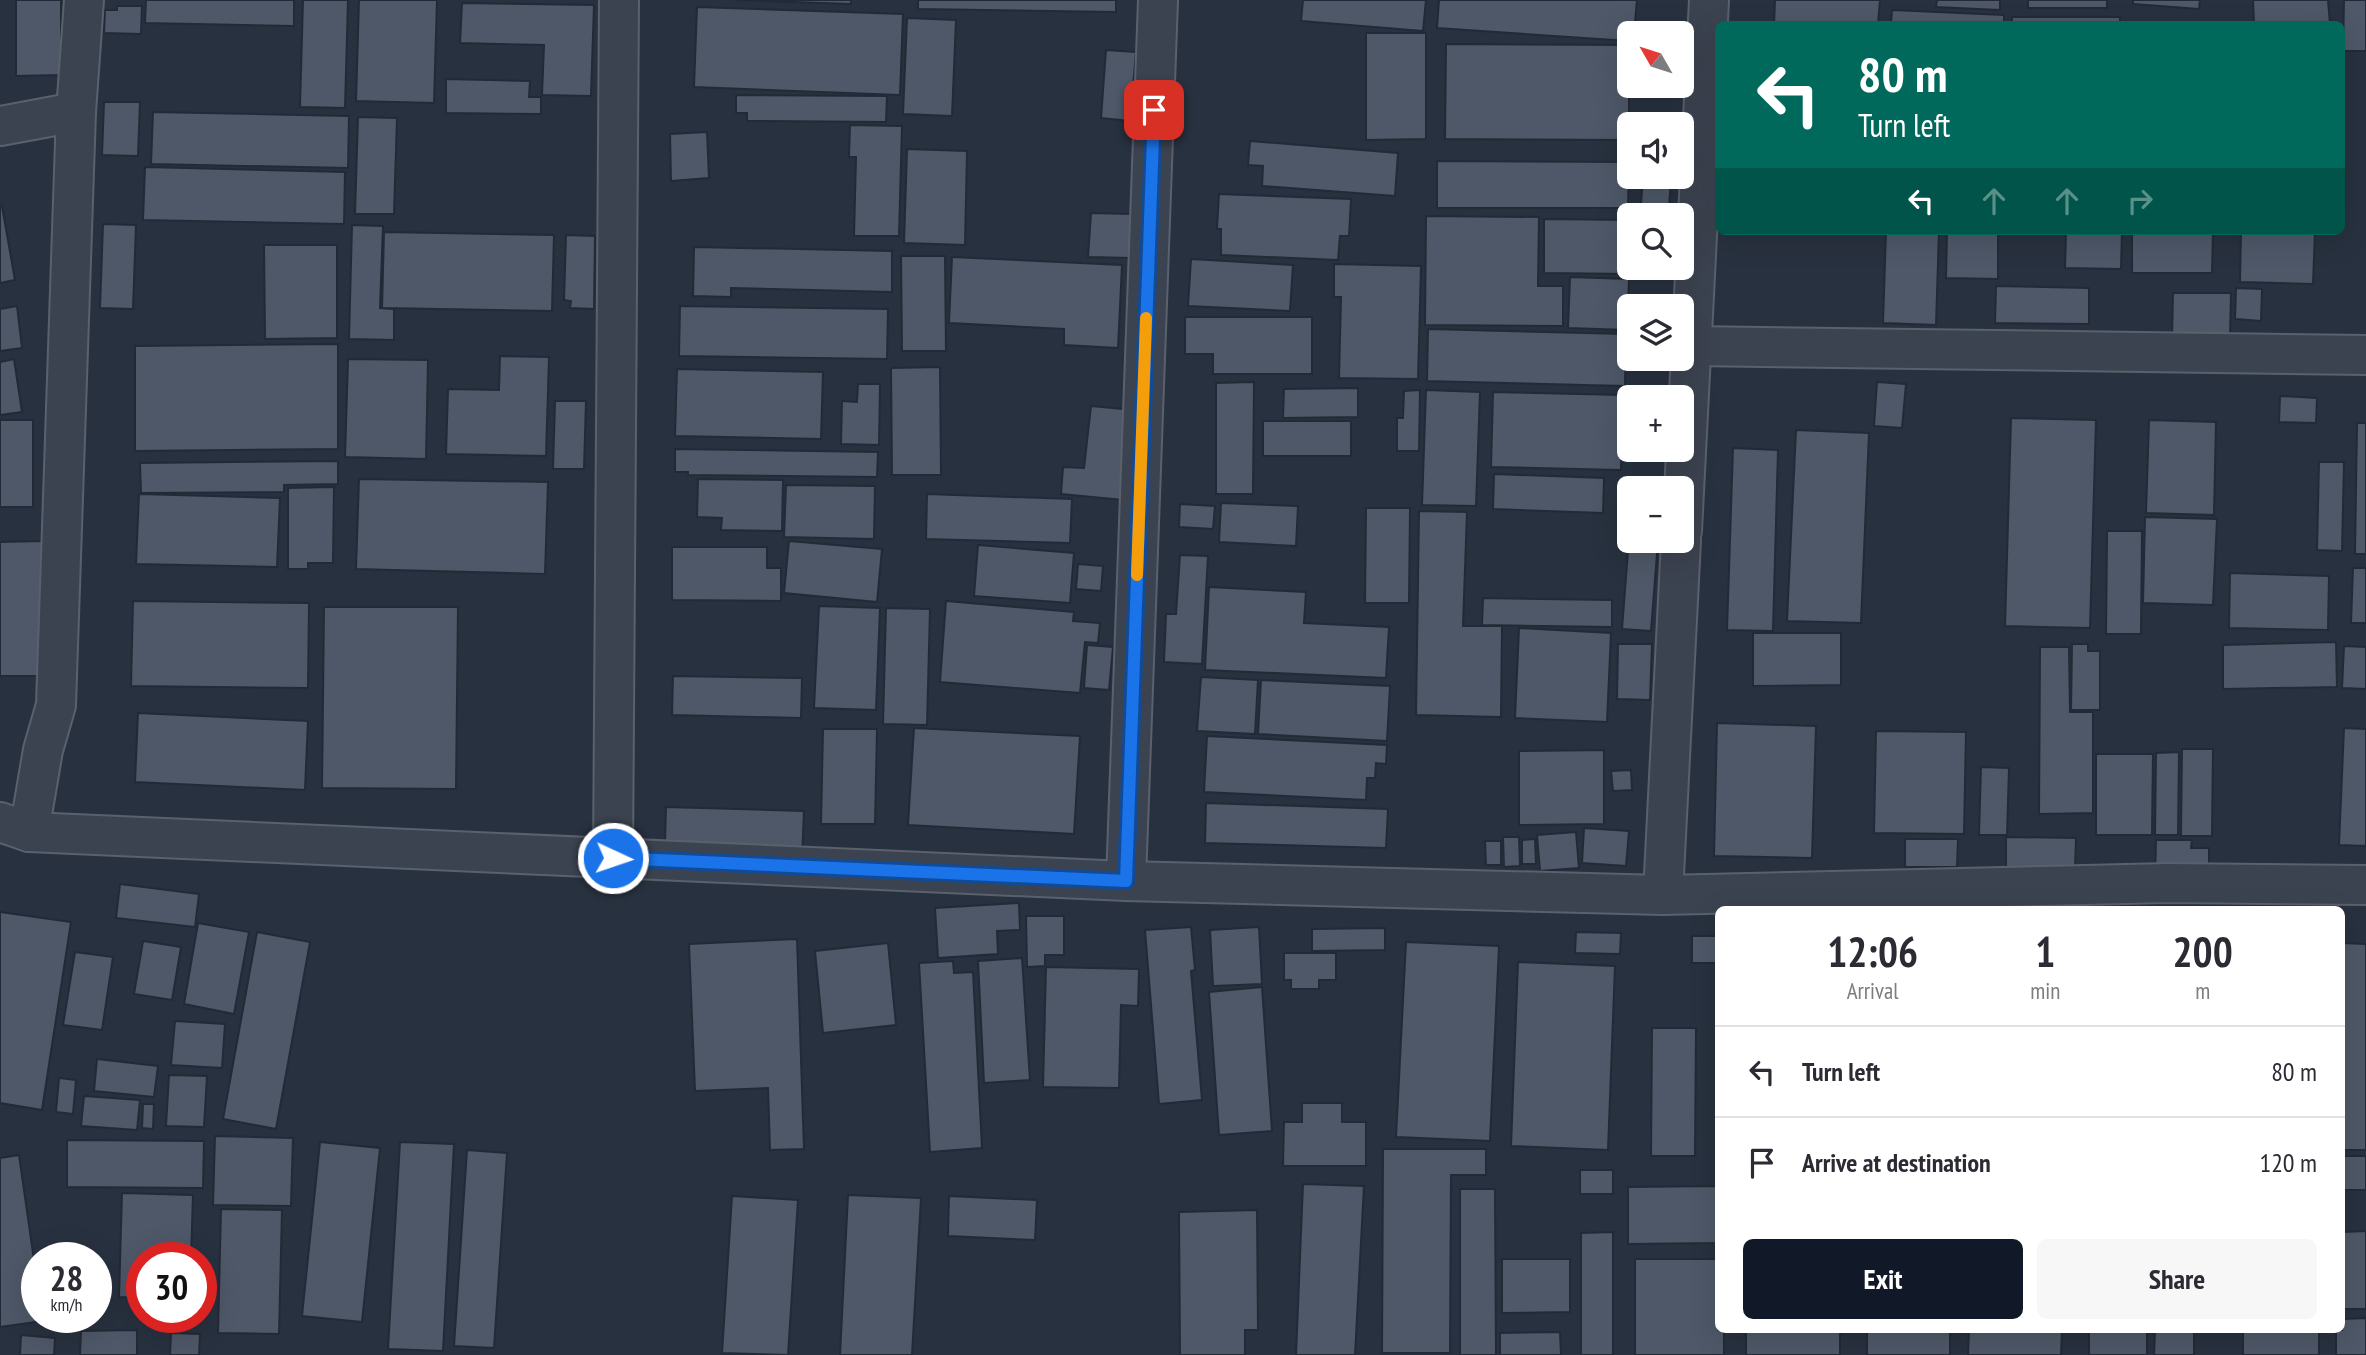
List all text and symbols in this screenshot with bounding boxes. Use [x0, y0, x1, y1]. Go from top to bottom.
north arrow [1617, 21, 1694, 98]
map controls [1617, 21, 1694, 553]
text: 80 m [1858, 42, 1947, 106]
icon: left [1743, 49, 1834, 140]
pin [1124, 80, 1184, 140]
icon: arrive [1135, 91, 1173, 129]
text: Turn left [1858, 104, 1950, 146]
button: sound [1617, 112, 1694, 189]
icon: left [1902, 182, 1940, 220]
icon: ahead [1975, 182, 2013, 220]
icon: ahead [2048, 182, 2086, 220]
icon: right [2121, 182, 2159, 220]
button: search [1617, 203, 1694, 280]
button: layers [1617, 294, 1694, 371]
button: + [1617, 385, 1694, 462]
button: − [1617, 476, 1694, 553]
position arrow [576, 821, 650, 895]
text: 12:06 [1827, 924, 1918, 979]
text: 1 [2035, 924, 2055, 979]
text: 200 [2173, 924, 2233, 979]
text: Arrival [1847, 976, 1899, 1005]
text: min [2030, 976, 2060, 1005]
text: m [2195, 976, 2210, 1005]
icon: left [1743, 1053, 1781, 1091]
text: Turn left [1802, 1055, 1880, 1088]
text: 80 m [2271, 1055, 2317, 1088]
icon: arrive [1743, 1144, 1781, 1182]
text: Arrive at destination [1802, 1146, 1991, 1179]
text: 120 m [2259, 1146, 2317, 1179]
button: Exit [1743, 1239, 2023, 1319]
button: Share [2037, 1239, 2317, 1319]
speed limit sign: 30 [126, 1242, 217, 1333]
text: 28 [50, 1255, 83, 1301]
text: km/h [51, 1293, 82, 1316]

